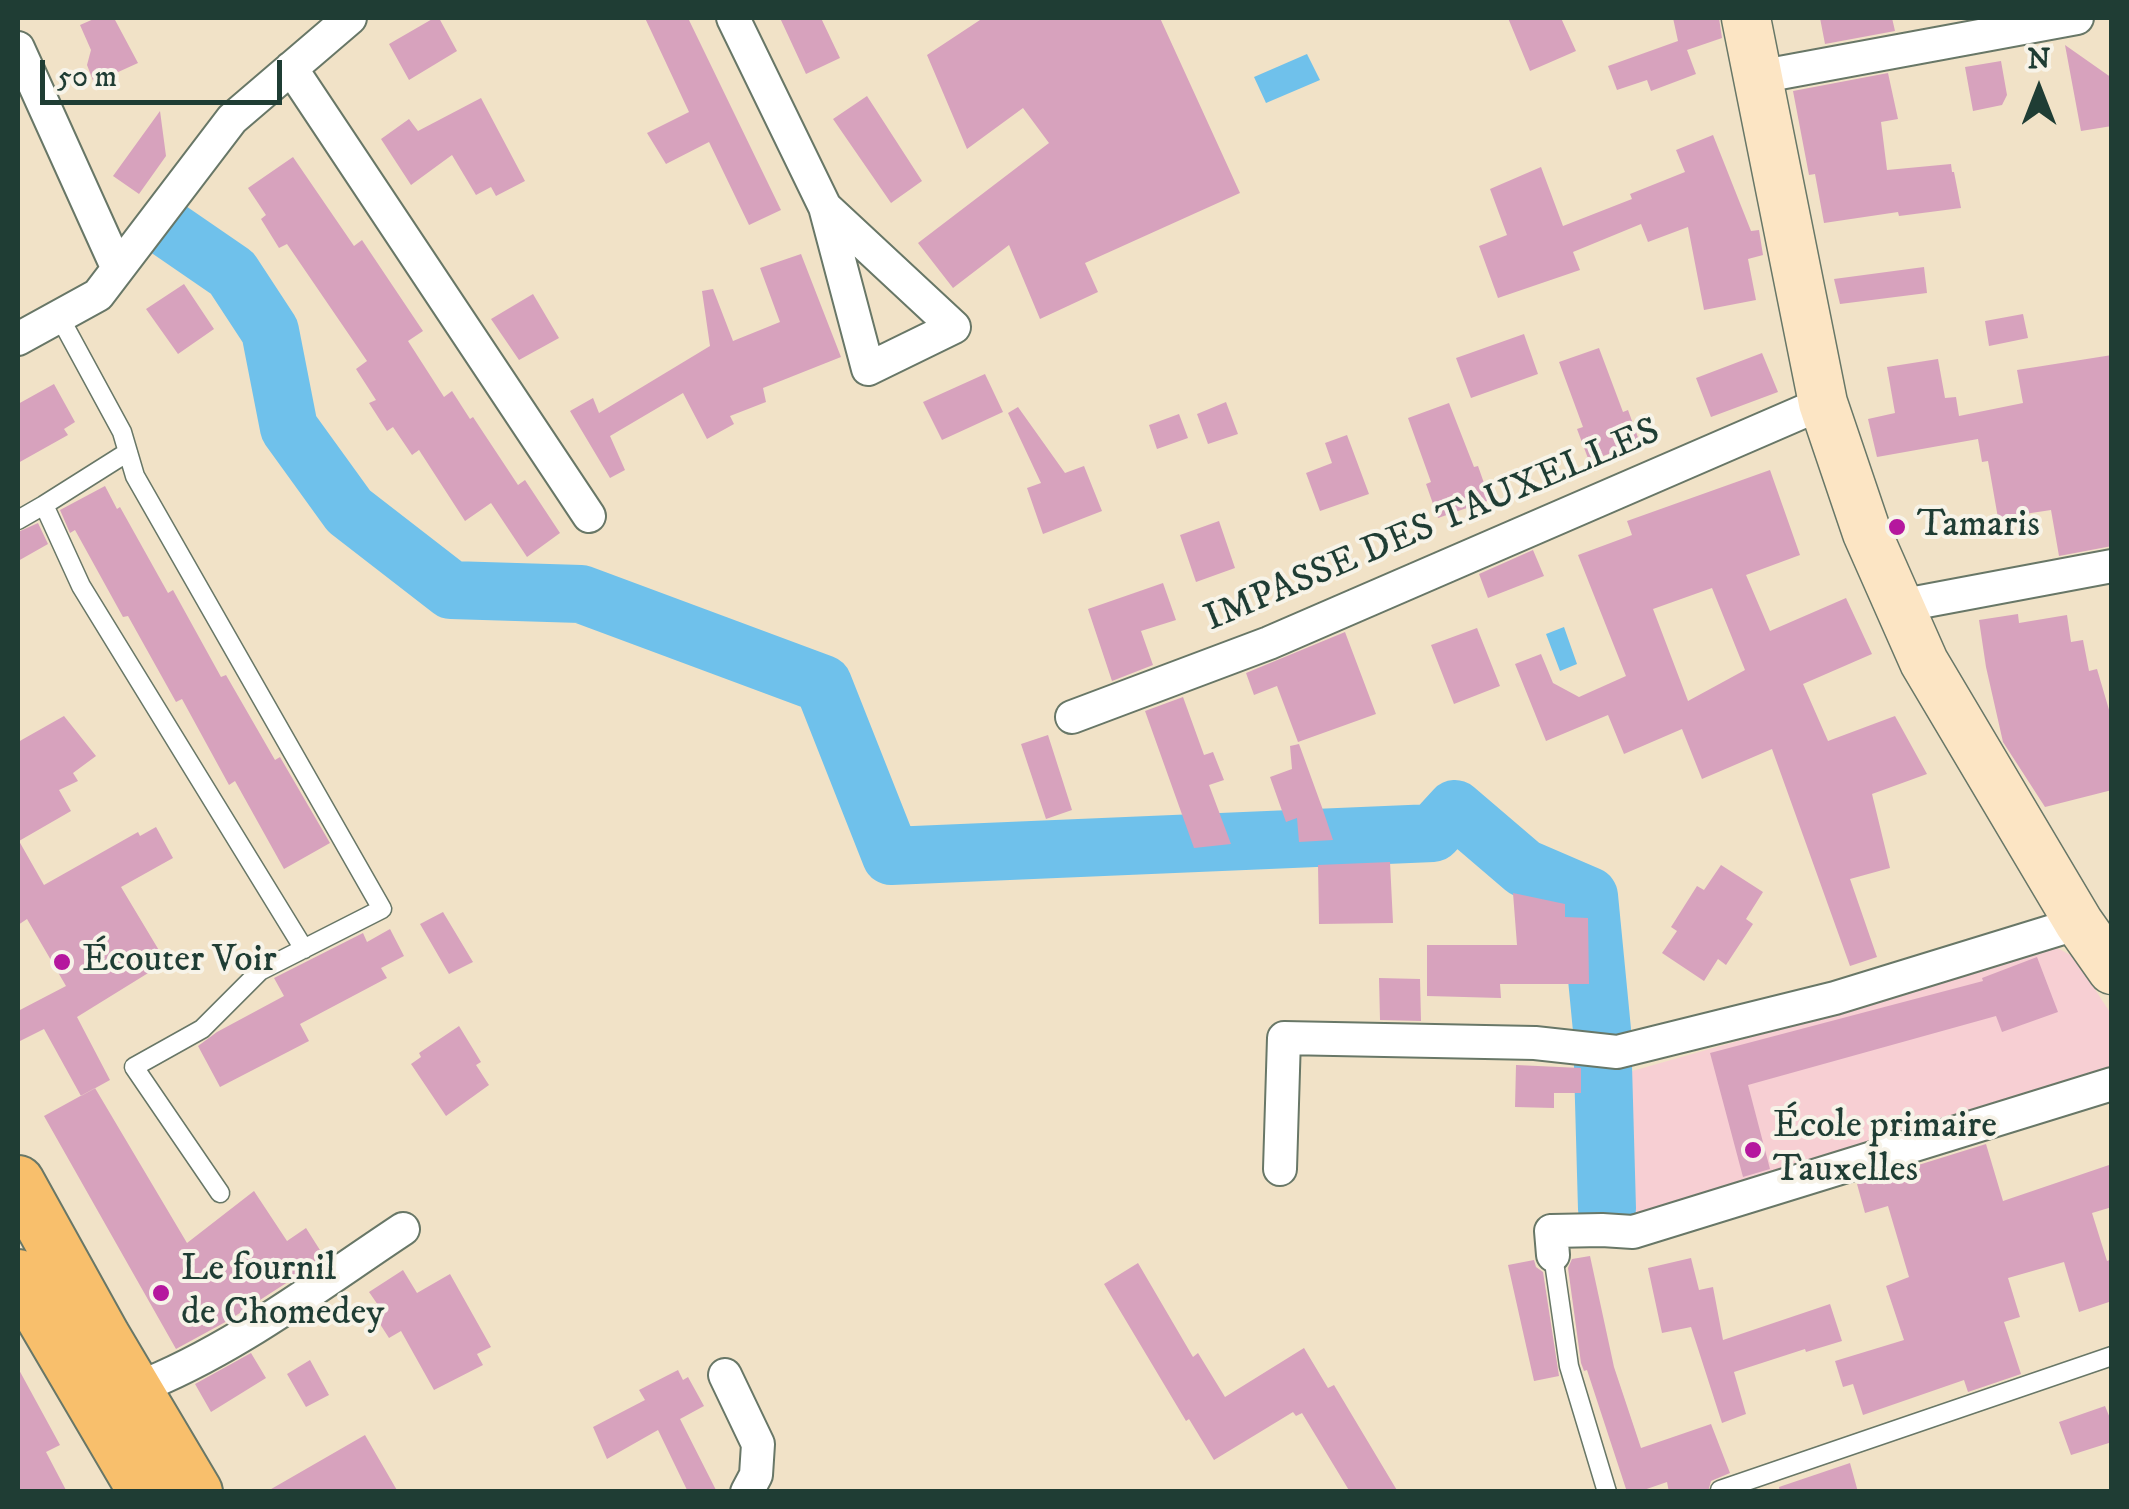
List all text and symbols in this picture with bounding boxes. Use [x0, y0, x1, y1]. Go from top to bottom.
scale bar [45, 40, 288, 102]
north arrow [1989, 40, 2089, 140]
text: N [2028, 42, 2050, 77]
text: 50 m [57, 59, 117, 96]
street label: IMPASSE DES TAUXELLES [1199, 410, 1667, 644]
place label: Tamaris [1917, 504, 2040, 550]
marker: Tamaris [1886, 516, 1908, 538]
place label: Écouter Voir [82, 939, 277, 985]
marker: Écouter Voir [51, 951, 73, 973]
place label: École primaire Tauxelles [1773, 1105, 1997, 1194]
marker: École primaire Tauxelles [1742, 1139, 1764, 1161]
place label: Le fournil de Chomedey [181, 1248, 384, 1338]
marker: Le fournil de Chomedey [150, 1282, 172, 1304]

